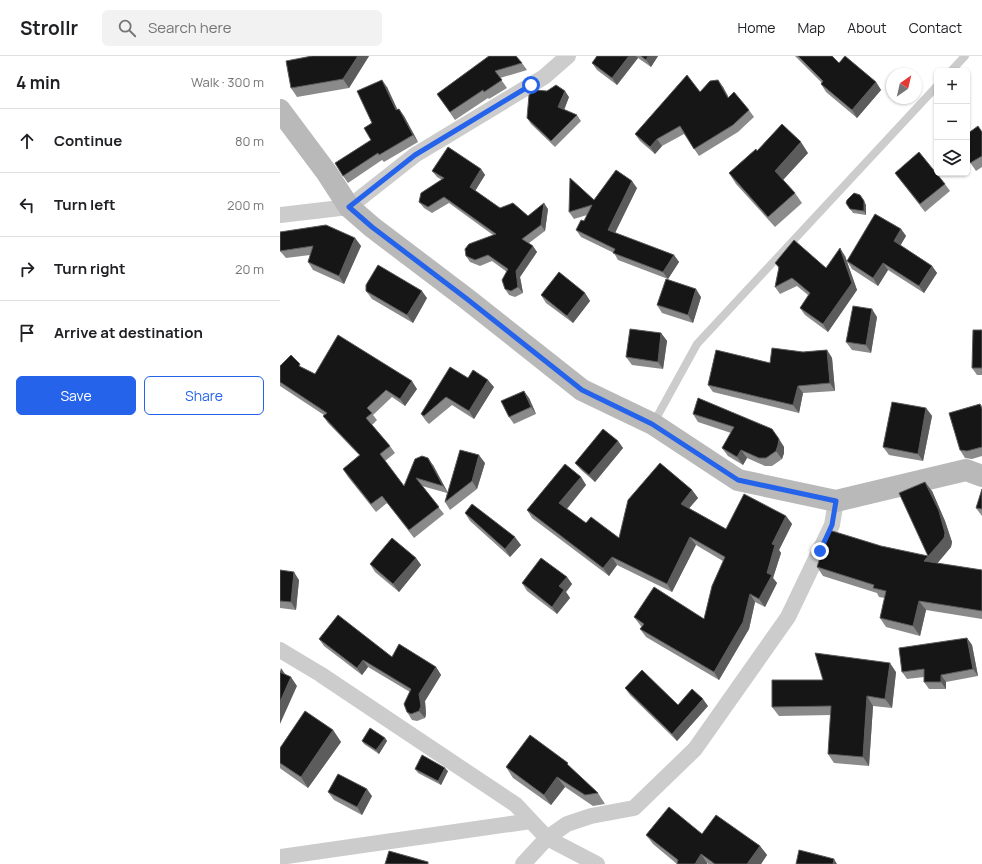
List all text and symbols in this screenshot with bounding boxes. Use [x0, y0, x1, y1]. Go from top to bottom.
search box [102, 10, 382, 46]
text: Strollr [20, 15, 78, 41]
icon: search [116, 17, 138, 39]
text: Search here [148, 17, 231, 38]
text: Home [738, 18, 775, 37]
text: Map [797, 18, 825, 37]
text: About [847, 18, 887, 37]
text: Contact [909, 18, 962, 37]
north arrow [886, 68, 922, 104]
map controls [934, 68, 970, 176]
button: + [934, 68, 970, 104]
text: 4 min [16, 71, 60, 94]
text: Walk · 300 m [191, 73, 264, 91]
route start [522, 76, 540, 94]
button: − [934, 104, 970, 140]
icon: ahead [16, 130, 38, 152]
text: Continue [54, 130, 122, 151]
text: 80 m [235, 132, 264, 150]
button: layers [934, 140, 970, 176]
icon: left [16, 194, 38, 216]
text: Turn left [54, 194, 116, 215]
text: 200 m [227, 196, 264, 214]
icon: right [16, 258, 38, 280]
text: Turn right [54, 258, 125, 279]
text: 20 m [235, 260, 264, 278]
icon: arrive [16, 322, 38, 344]
text: Arrive at destination [54, 322, 203, 343]
button: Save [16, 376, 136, 415]
button: Share [144, 376, 264, 415]
route end [811, 542, 829, 560]

